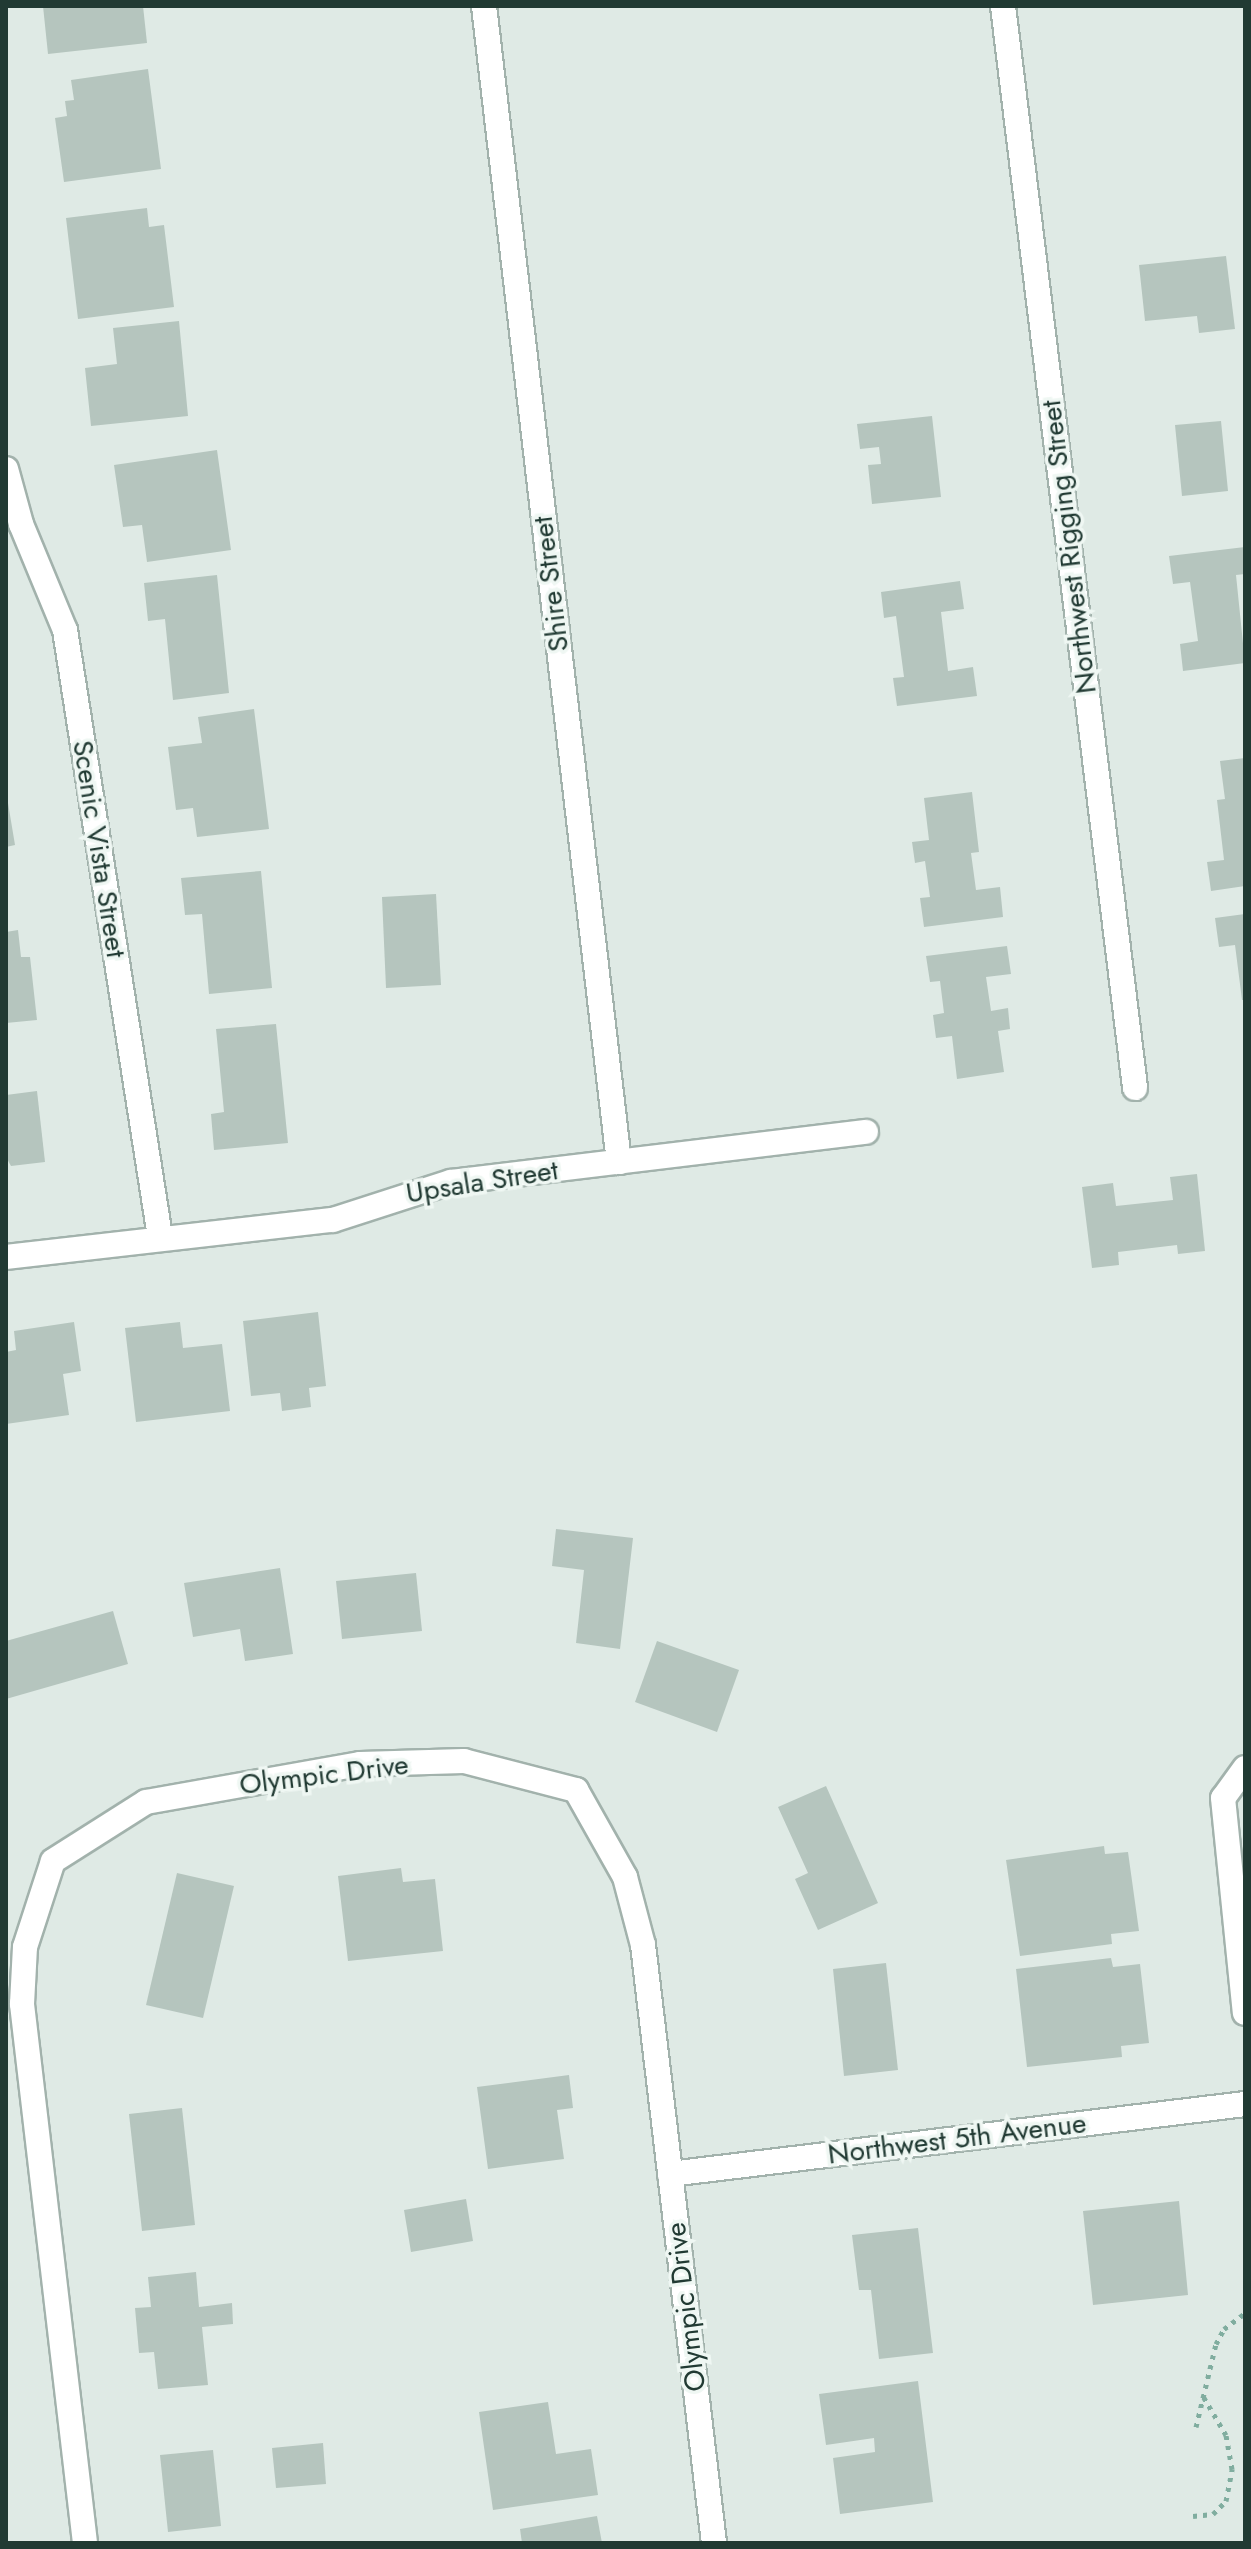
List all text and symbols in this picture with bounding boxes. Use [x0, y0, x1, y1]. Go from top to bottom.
street label: Northwest Rigging Street [1034, 398, 1104, 696]
street label: Shire Street [526, 514, 576, 654]
street label: Scenic Vista Street [65, 738, 133, 960]
street label: Upsala Street [404, 1153, 560, 1211]
street label: Olympic Drive [238, 1748, 410, 1802]
street label: Northwest 5th Avenue [826, 2106, 1088, 2172]
street label: Olympic Drive [659, 2221, 713, 2393]

